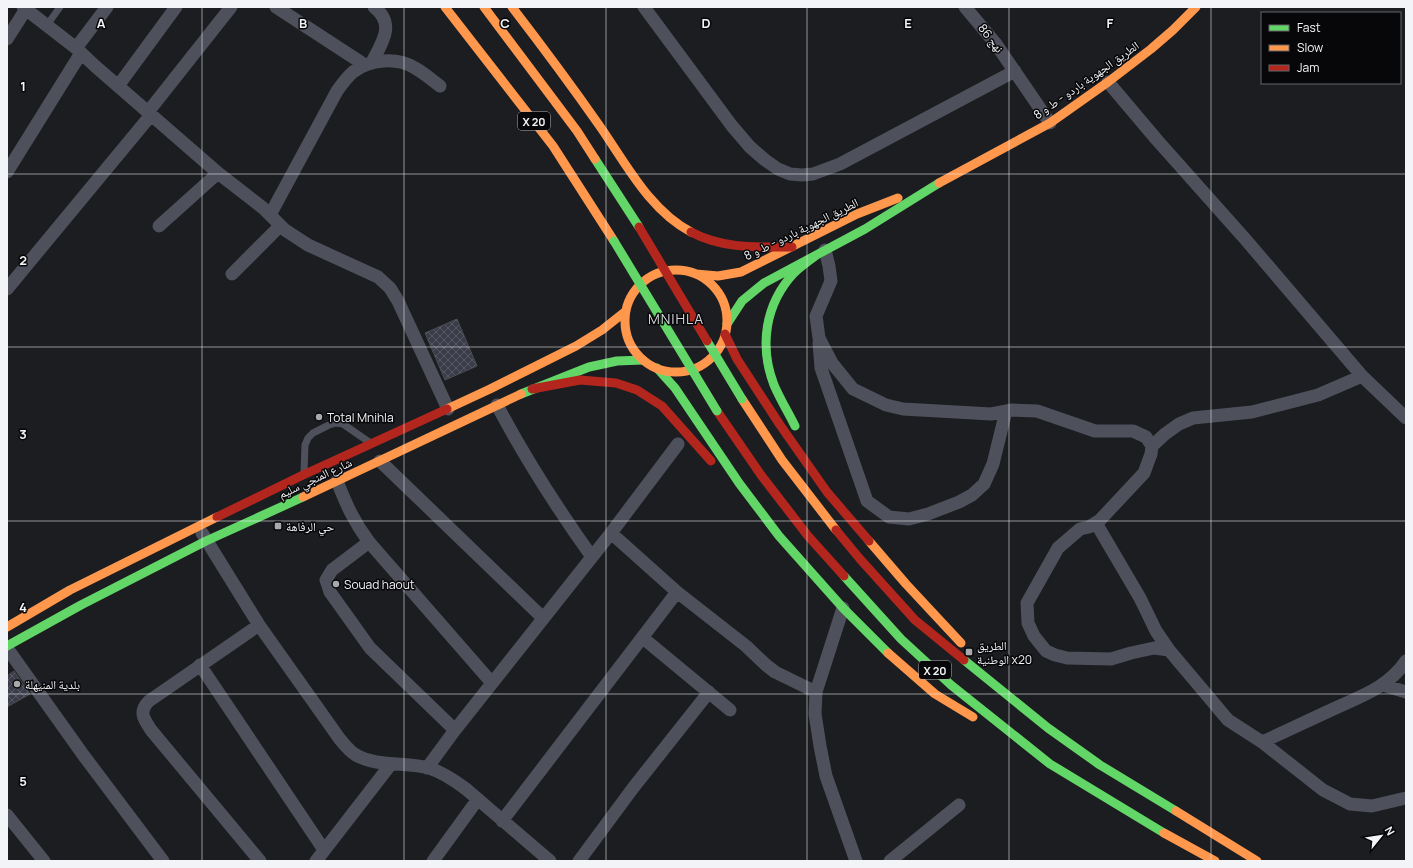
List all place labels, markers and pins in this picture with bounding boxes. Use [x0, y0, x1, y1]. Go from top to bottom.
place label: Total Mnihla [327, 409, 394, 426]
marker: Total Mnihla [314, 412, 324, 422]
place label: حي الرفاهة [286, 518, 334, 537]
marker: حي الرفاهة [273, 521, 283, 531]
place label: Souad haout [344, 576, 415, 593]
marker: Souad haout [331, 579, 341, 589]
place label: الطريق الوطنية x20 [977, 637, 1032, 668]
marker: الطريق الوطنية x20 [964, 647, 974, 657]
place label: بلدية المنيهلة [25, 676, 80, 693]
marker: بلدية المنيهلة [12, 679, 22, 689]

